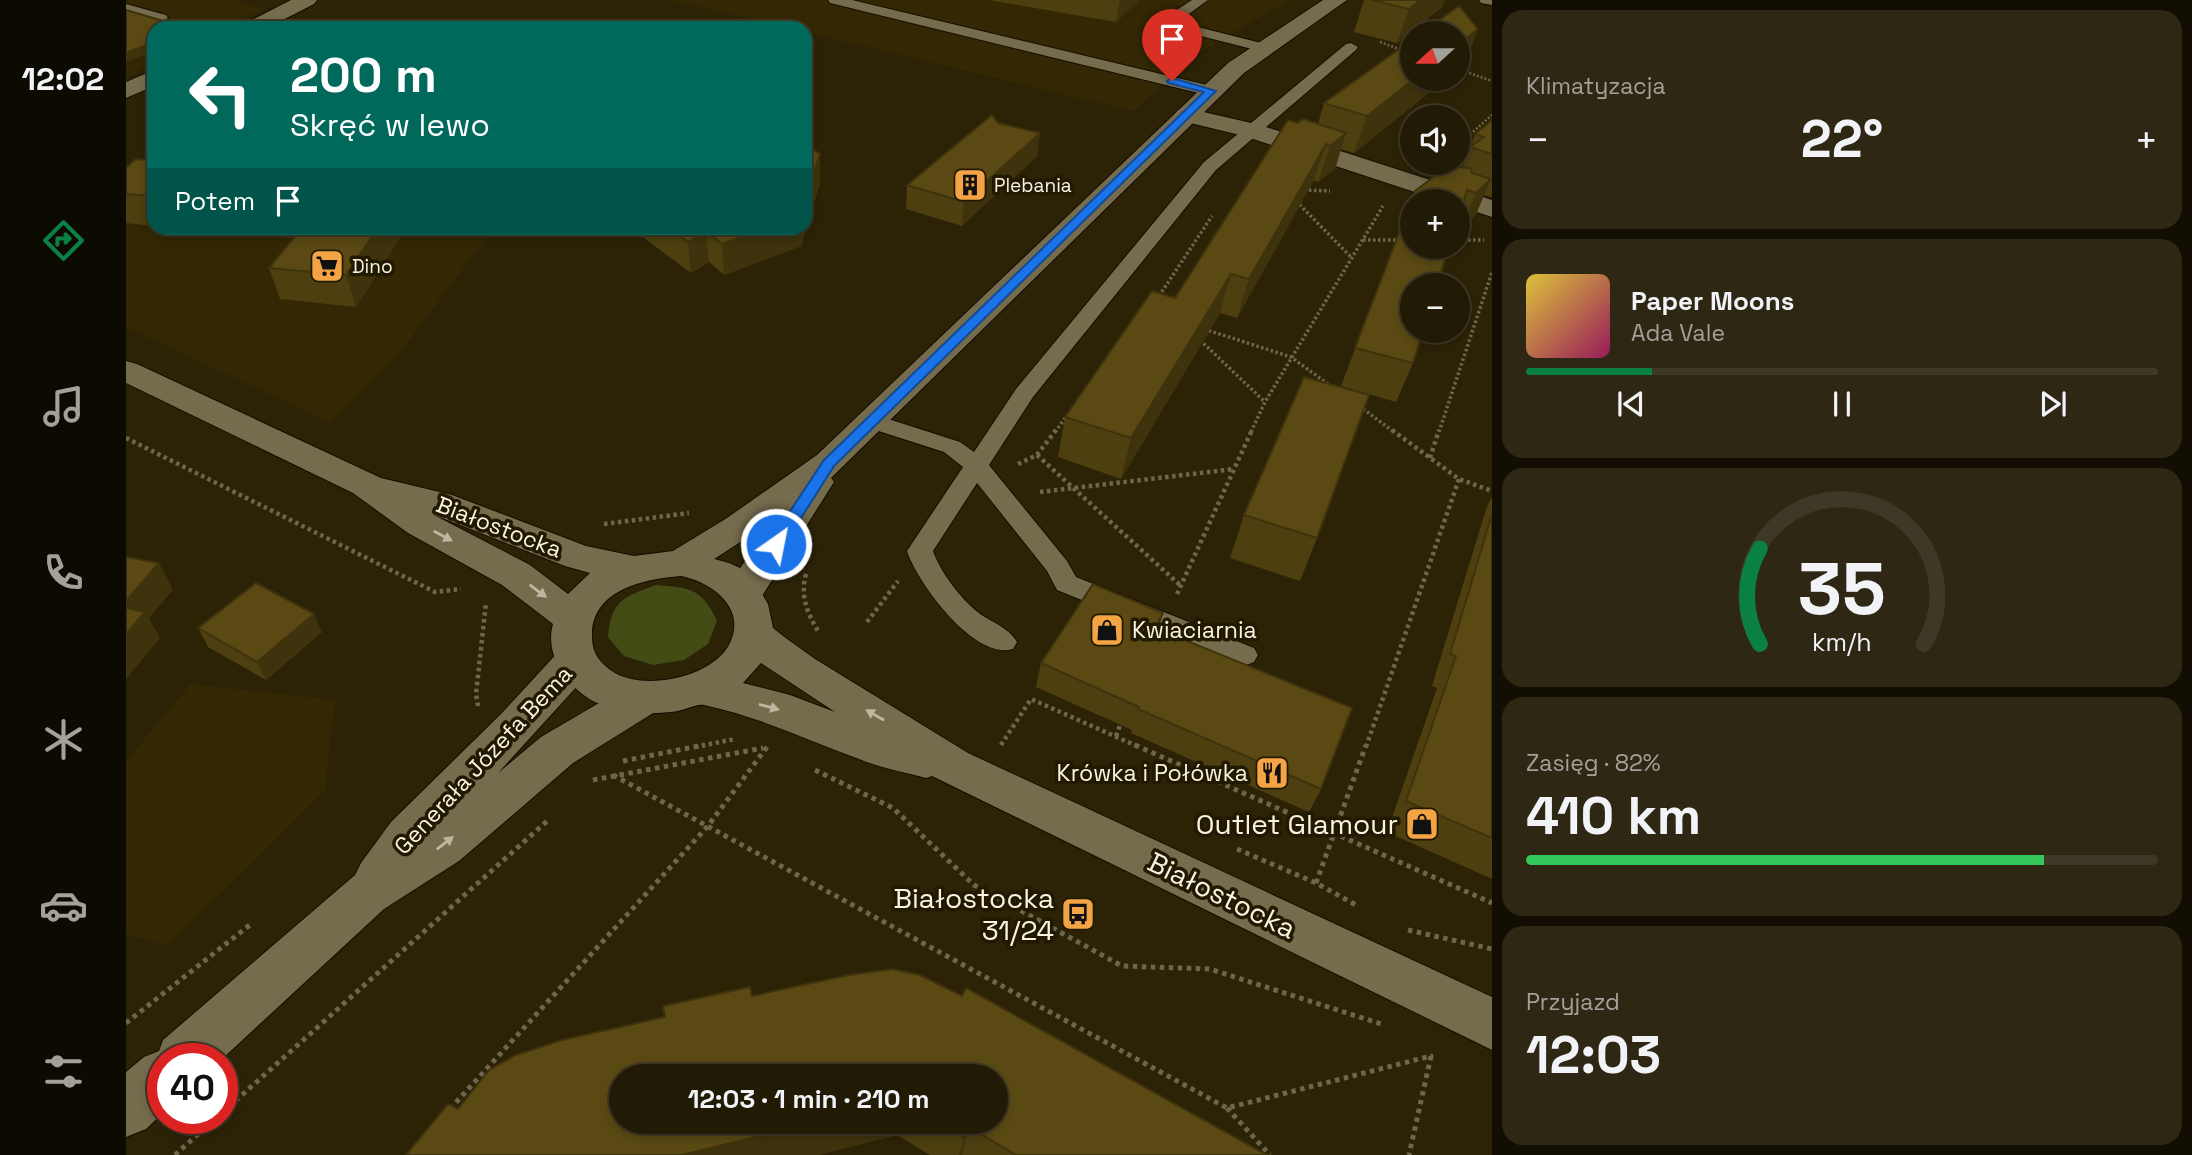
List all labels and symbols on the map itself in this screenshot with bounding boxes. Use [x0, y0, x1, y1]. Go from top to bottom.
pin [1142, 9, 1202, 81]
north arrow [1400, 21, 1470, 91]
building icon: Plebania [951, 166, 989, 204]
place label: Plebania [994, 173, 1072, 198]
supermarket icon: Dino [308, 247, 346, 285]
place label: Dino [352, 254, 393, 279]
street label: Białostocka [432, 489, 566, 565]
position arrow [739, 507, 813, 581]
one-way arrow [433, 530, 453, 542]
one-way arrow [528, 584, 547, 598]
shop icon: Kwiaciarnia [1088, 611, 1126, 649]
place label: Kwiaciarnia [1132, 615, 1257, 645]
street label: Generała Józefa Bema [387, 659, 579, 861]
one-way arrow [759, 702, 780, 712]
one-way arrow [865, 709, 884, 721]
restaurant icon: Krówka i Połówka [1253, 754, 1291, 792]
place label: Krówka i Połówka [1057, 758, 1248, 788]
shop icon: Outlet Glamour [1403, 805, 1441, 843]
place label: Outlet Glamour [1196, 806, 1398, 842]
one-way arrow [435, 836, 453, 851]
street label: Białostocka [1142, 844, 1302, 946]
place label: Białostocka 31/24 [893, 880, 1054, 948]
bus stop icon: Białostocka 31/24 [1059, 895, 1097, 933]
speed limit sign: 40 [147, 1043, 238, 1134]

